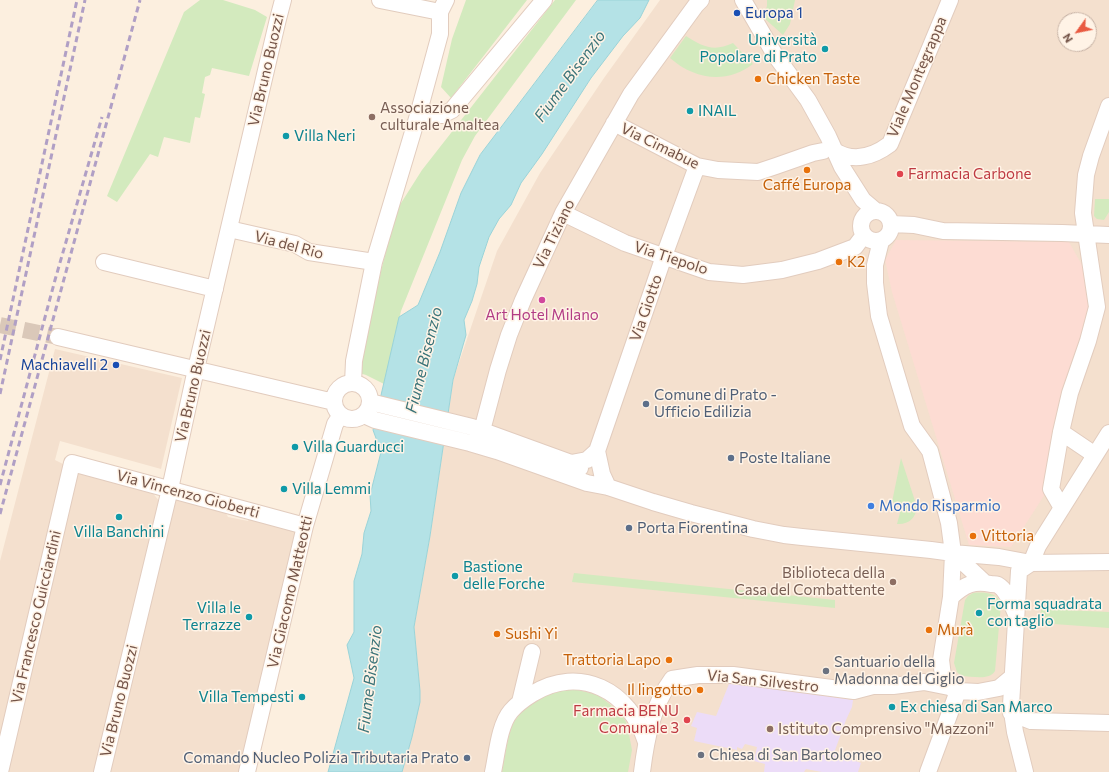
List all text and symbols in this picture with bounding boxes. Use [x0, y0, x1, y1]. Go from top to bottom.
place label: Europa 1 [745, 4, 803, 22]
marker: Europa 1 [732, 8, 742, 18]
street label: Via Bruno Buozzi [244, 12, 288, 128]
north arrow [1057, 12, 1097, 52]
street label: Viale Montegrappa [883, 14, 951, 140]
water label: Fiume Bisenzio [530, 26, 610, 126]
place label: Università Popolare di Prato [699, 31, 817, 66]
text: N [1060, 31, 1075, 45]
marker: Università Popolare di Prato [820, 44, 830, 54]
place label: Chicken Taste [766, 70, 860, 88]
marker: Chicken Taste [753, 74, 763, 84]
place label: Associazione culturale Amaltea [380, 99, 499, 134]
place label: INAIL [698, 102, 737, 120]
marker: INAIL [685, 106, 695, 116]
marker: Associazione culturale Amaltea [367, 112, 377, 122]
street label: Via Cimabue [618, 119, 702, 173]
place label: Villa Neri [294, 127, 356, 145]
marker: Villa Neri [281, 131, 291, 141]
marker: Caffé Europa [802, 165, 812, 175]
place label: Farmacia Carbone [908, 165, 1032, 183]
marker: Farmacia Carbone [895, 169, 905, 179]
place label: Caffé Europa [763, 176, 851, 194]
street label: Via Tiziano [529, 196, 579, 272]
street label: Via del Rio [252, 227, 326, 263]
street label: Via Tiepolo [632, 238, 710, 278]
place label: K2 [847, 253, 865, 271]
marker: K2 [834, 257, 844, 267]
street label: Via Giotto [626, 272, 666, 344]
marker: Art Hotel Milano [537, 295, 547, 305]
water label: Fiume Bisenzio [402, 305, 446, 415]
place label: Art Hotel Milano [485, 306, 599, 324]
street label: Via Bruno Buozzi [171, 328, 215, 444]
place label: Machiavelli 2 [20, 356, 108, 374]
marker: Machiavelli 2 [111, 360, 121, 370]
place label: Comune di Prato - Ufficio Edilizia [654, 386, 777, 421]
marker: Comune di Prato - Ufficio Edilizia [641, 399, 651, 409]
place label: Villa Guarducci [303, 438, 404, 456]
marker: Villa Guarducci [290, 442, 300, 452]
place label: Poste Italiane [739, 449, 831, 467]
marker: Poste Italiane [726, 453, 736, 463]
street label: Via Vincenzo Gioberti [114, 466, 262, 522]
place label: Villa Lemmi [292, 480, 371, 498]
marker: Villa Lemmi [279, 484, 289, 494]
place label: Mondo Risparmio [879, 497, 1001, 515]
marker: Mondo Risparmio [866, 501, 876, 511]
marker: Villa Banchini [114, 512, 124, 522]
street label: Via Giacomo Matteotti [264, 514, 316, 670]
place label: Porta Fiorentina [637, 519, 748, 537]
place label: Villa Banchini [74, 523, 164, 541]
marker: Porta Fiorentina [624, 523, 634, 533]
place label: Vittoria [981, 527, 1034, 545]
street label: Via Francesco Guicciardini [7, 529, 65, 705]
marker: Vittoria [968, 531, 978, 541]
place label: Bastione delle Forche [463, 558, 545, 593]
place label: Biblioteca della Casa del Combattente [734, 564, 885, 599]
marker: Bastione delle Forche [450, 571, 460, 581]
marker: Biblioteca della Casa del Combattente [888, 577, 898, 587]
place label: Forma squadrata con taglio [987, 595, 1102, 630]
place label: Villa le Terrazze [182, 599, 241, 634]
marker: Forma squadrata con taglio [974, 608, 984, 618]
marker: Villa le Terrazze [244, 612, 254, 622]
place label: Murà [937, 621, 973, 639]
water label: Fiume Bisenzio [354, 624, 386, 734]
place label: Sushi Yi [505, 625, 558, 643]
marker: Murà [924, 625, 934, 635]
marker: Sushi Yi [492, 629, 502, 639]
street label: Via Bruno Buozzi [96, 643, 142, 759]
place label: Trattoria Lapo [563, 651, 661, 669]
place label: Santuario della Madonna del Giglio [834, 653, 964, 688]
marker: Trattoria Lapo [664, 655, 674, 665]
street label: Via San Silvestro [706, 666, 820, 696]
marker: Santuario della Madonna del Giglio [821, 666, 831, 676]
place label: Il lingotto [627, 681, 692, 699]
marker: Il lingotto [695, 685, 705, 695]
place label: Villa Tempesti [198, 688, 294, 706]
marker: Villa Tempesti [297, 692, 307, 702]
place label: Ex chiesa di San Marco [900, 698, 1053, 716]
place label: Farmacia BENU Comunale 3 [573, 702, 679, 737]
marker: Ex chiesa di San Marco [887, 702, 897, 712]
marker: Farmacia BENU Comunale 3 [682, 715, 692, 725]
place label: Istituto Comprensivo "Mazzoni" [778, 720, 994, 738]
marker: Istituto Comprensivo "Mazzoni" [765, 724, 775, 734]
place label: Chiesa di San Bartolomeo [709, 746, 882, 764]
place label: Comando Nucleo Polizia Tributaria Prato [183, 749, 459, 767]
marker: Chiesa di San Bartolomeo [696, 750, 706, 760]
marker: Comando Nucleo Polizia Tributaria Prato [462, 753, 472, 763]

